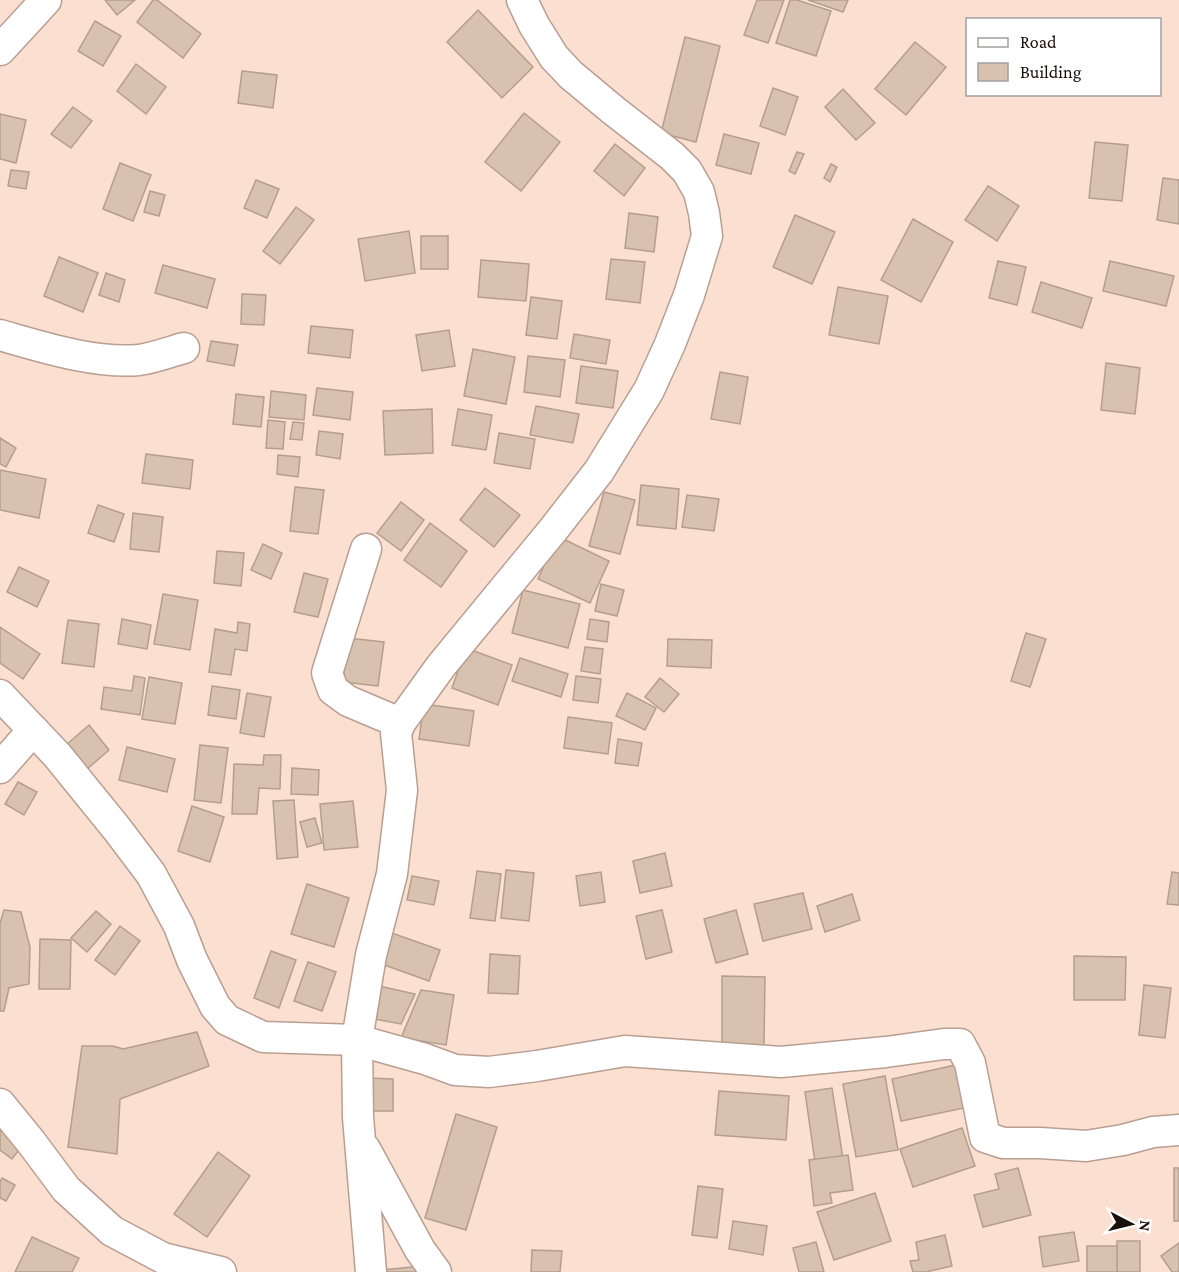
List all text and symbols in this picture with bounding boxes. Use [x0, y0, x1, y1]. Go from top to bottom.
legend [966, 18, 1161, 96]
text: Road [1020, 32, 1057, 52]
text: Building [1020, 62, 1082, 82]
north arrow [1101, 1194, 1161, 1254]
text: N [1136, 1219, 1154, 1232]

